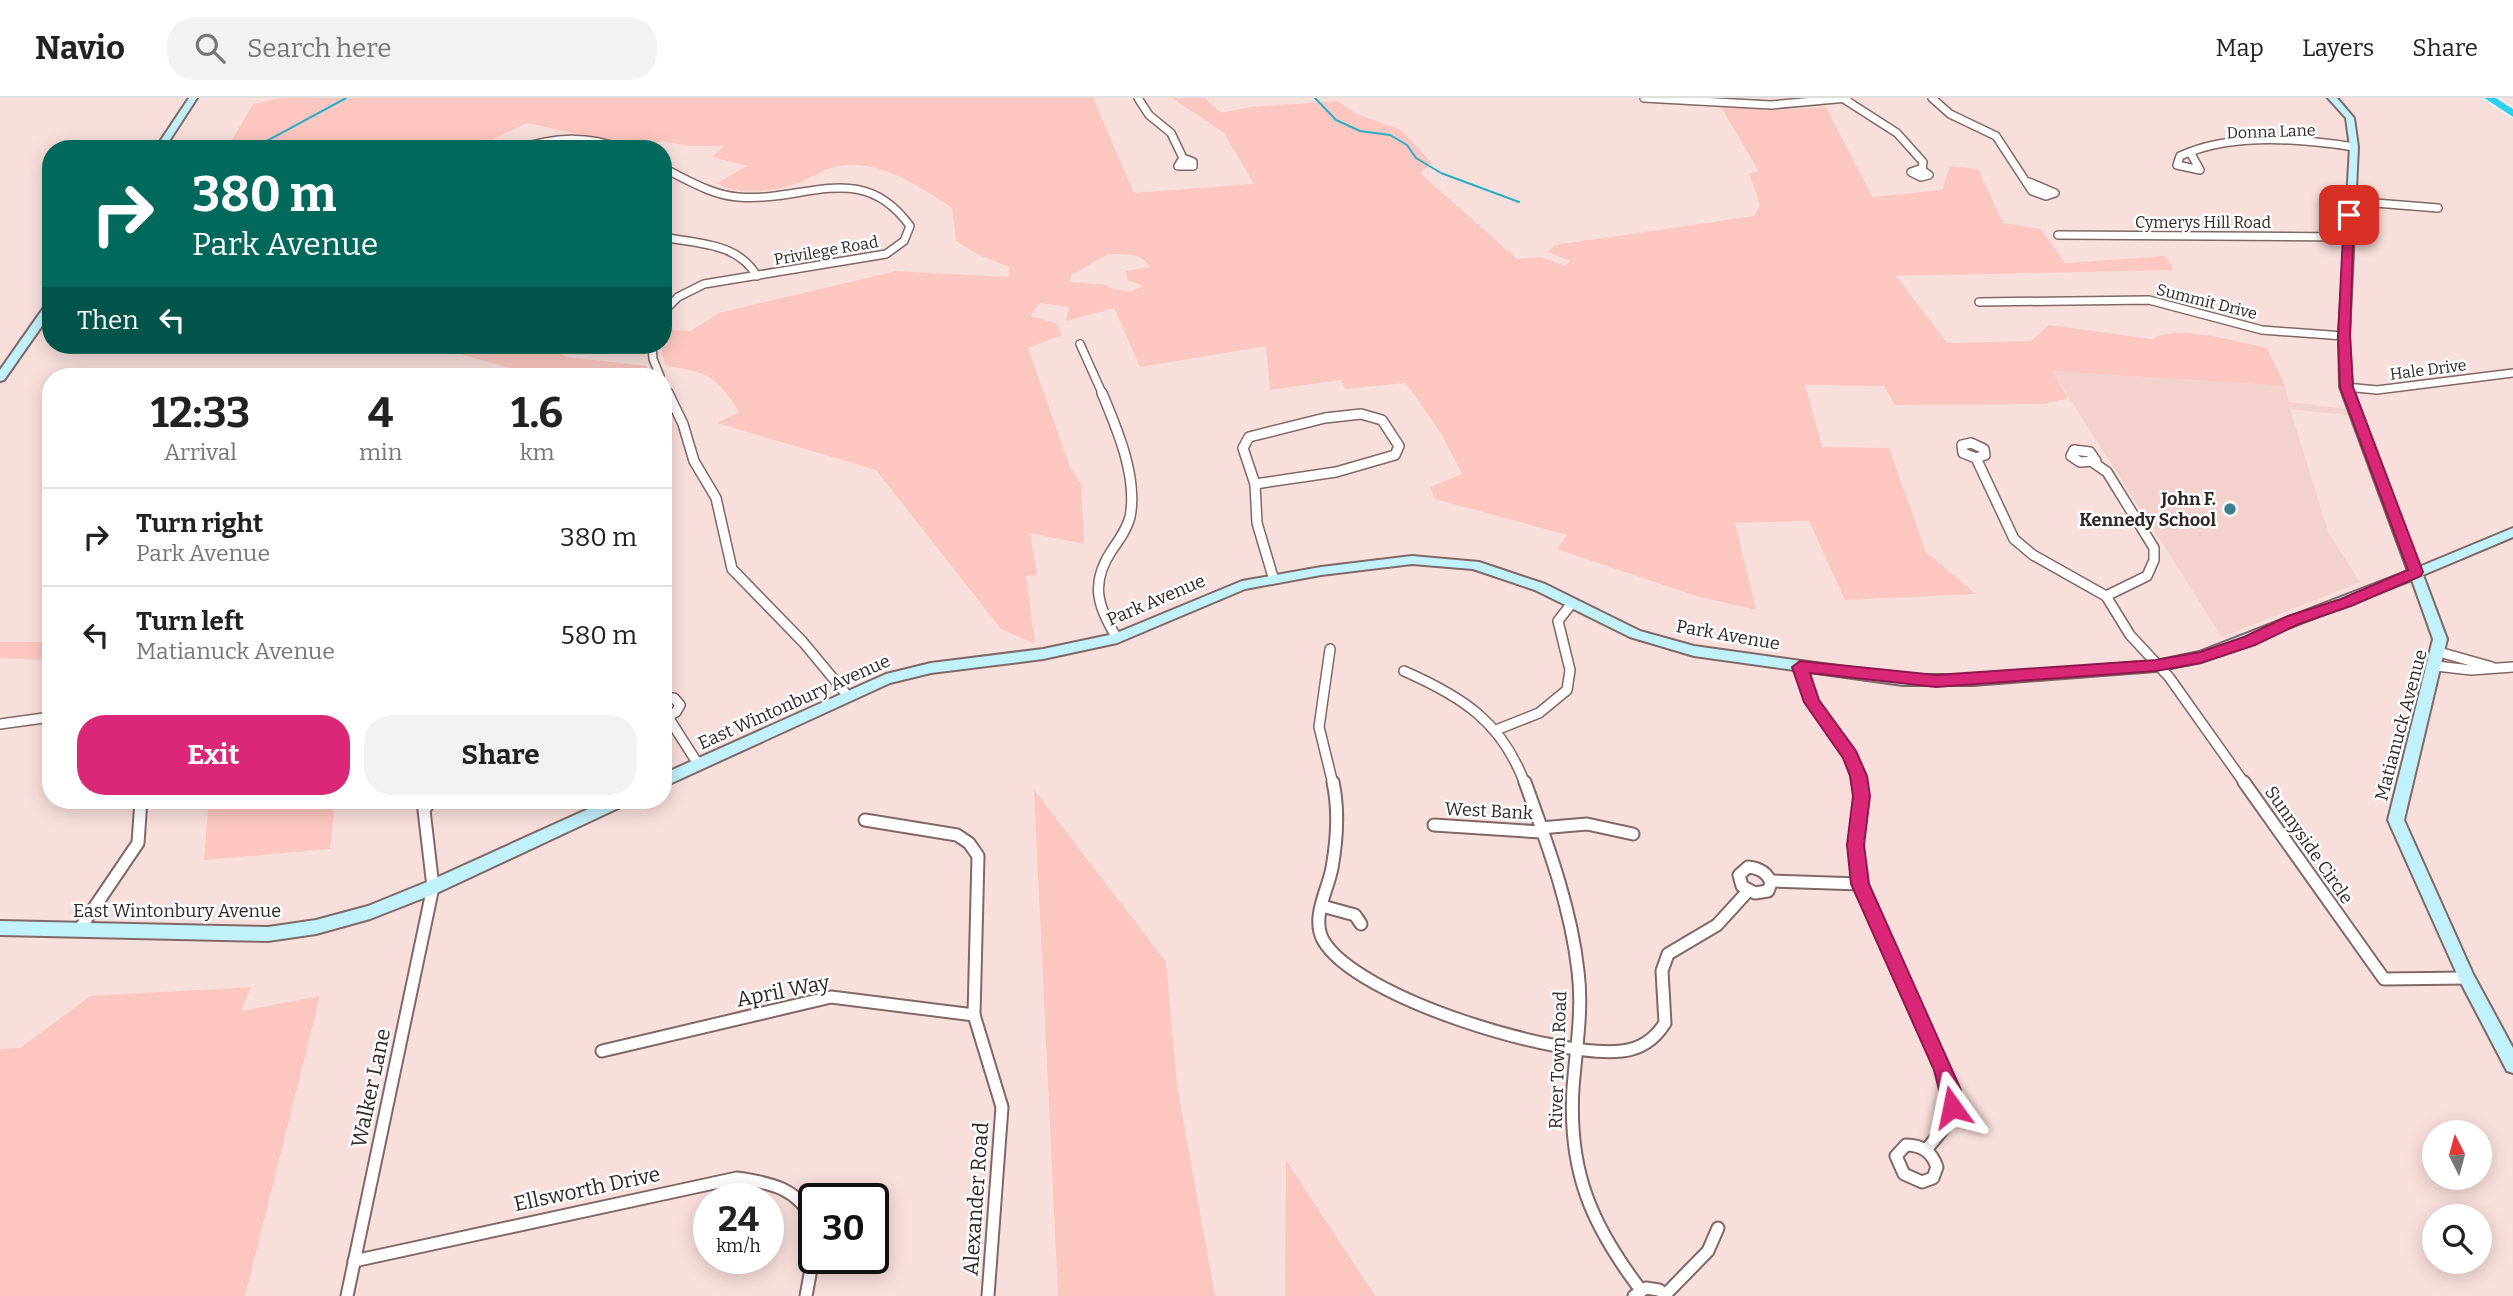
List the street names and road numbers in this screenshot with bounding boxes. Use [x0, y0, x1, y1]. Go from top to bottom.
street label: Donna Lane [2226, 120, 2316, 143]
street label: Cymerys Hill Road [2135, 213, 2272, 232]
street label: Privilege Road [773, 232, 880, 269]
street label: Summit Drive [2155, 280, 2259, 323]
street label: Hale Drive [2389, 355, 2468, 384]
street label: Park Avenue [1103, 569, 1209, 631]
street label: Park Avenue [1674, 615, 1782, 655]
street label: Matianuck Avenue [2370, 647, 2432, 803]
street label: East Wintonbury Avenue [695, 650, 893, 754]
street label: Sunnyside Circle [2260, 782, 2358, 908]
street label: West Bank [1444, 798, 1534, 824]
street label: East Wintonbury Avenue [73, 900, 281, 922]
street label: April Way [734, 969, 833, 1013]
street label: River Town Road [1545, 990, 1571, 1130]
street label: Walker Lane [346, 1026, 396, 1150]
street label: Alexander Road [958, 1121, 994, 1277]
street label: Ellsworth Drive [511, 1161, 663, 1217]

